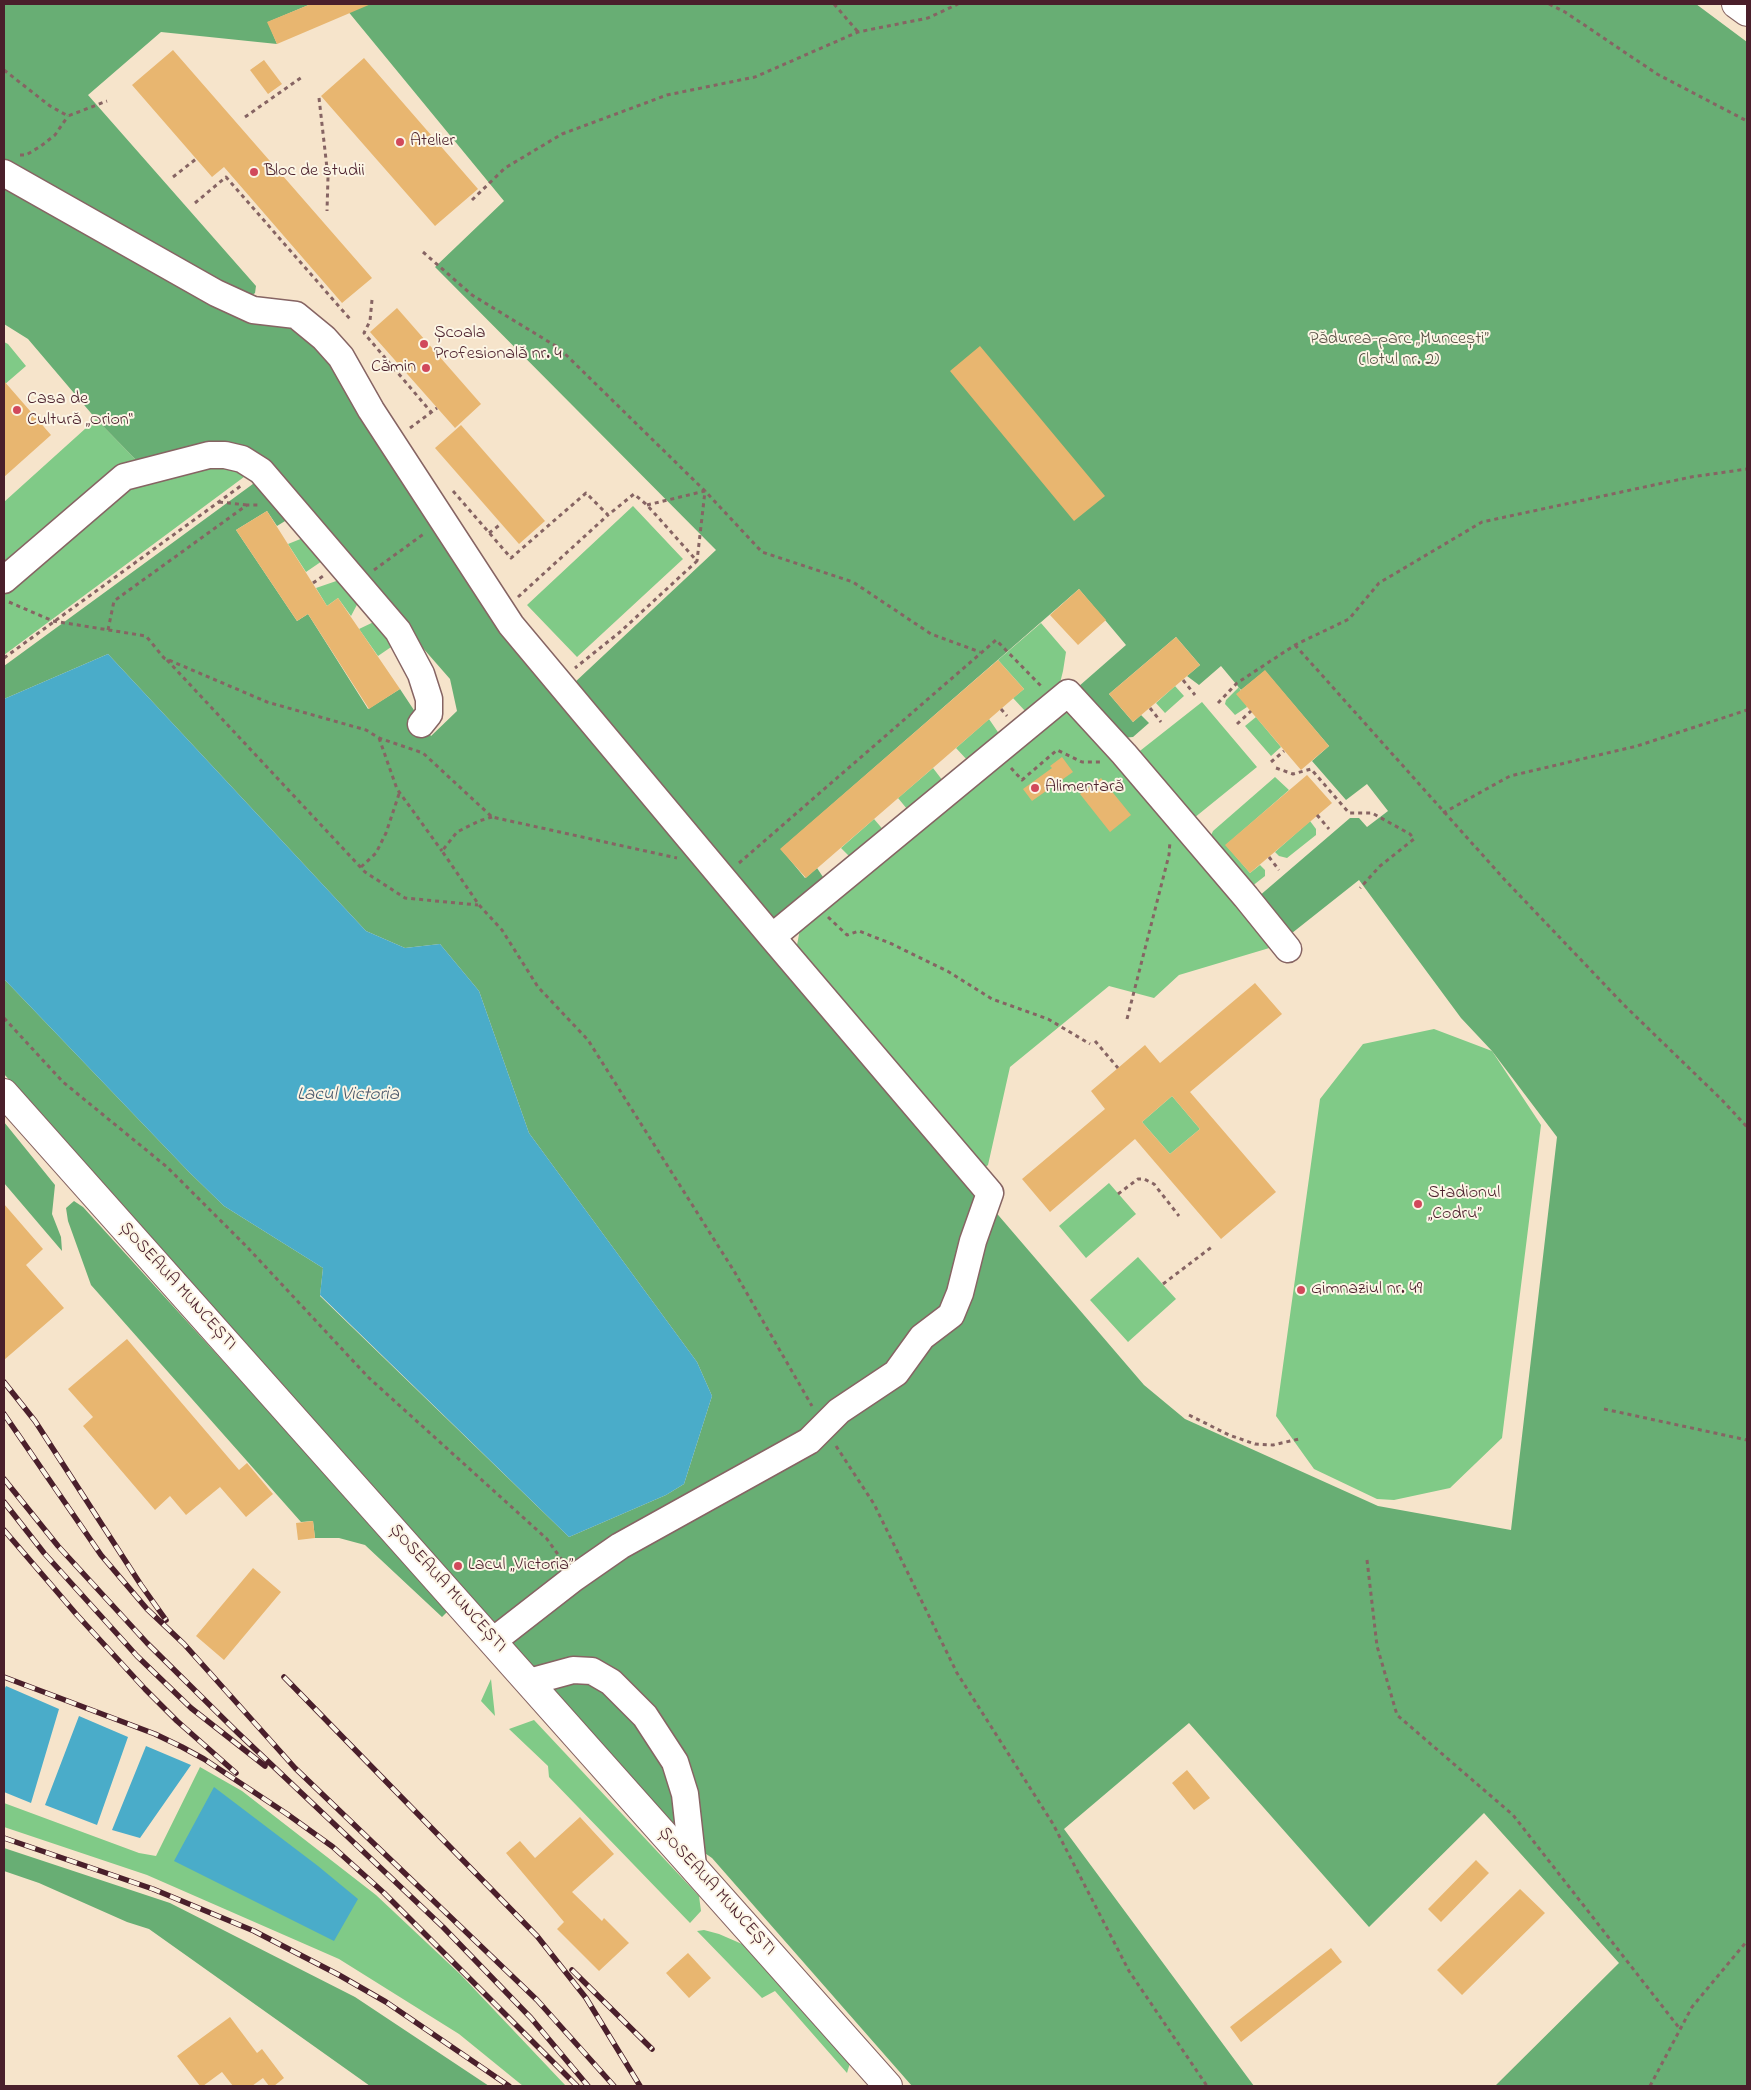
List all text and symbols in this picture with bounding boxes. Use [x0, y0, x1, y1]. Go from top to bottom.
place label: Atelier [410, 131, 455, 153]
marker: Atelier [394, 136, 406, 148]
place label: Bloc de studii [264, 161, 365, 183]
marker: Bloc de studii [248, 166, 260, 178]
place label: Școala Profesională nr. 4 [434, 323, 562, 366]
park label: Pădurea-parc „Muncești” (lotul nr. 2) [1309, 329, 1489, 372]
marker: Școala Profesională nr. 4 [418, 338, 430, 350]
place label: Cămin [371, 357, 416, 379]
marker: Cămin [420, 362, 432, 374]
place label: Casa de Cultură „Orion“ [27, 389, 133, 432]
marker: Casa de Cultură „Orion“ [11, 404, 23, 416]
place label: Alimentară [1045, 777, 1124, 799]
marker: Alimentară [1029, 782, 1041, 794]
water label: Lacul Victoria [297, 1085, 399, 1107]
place label: Stadionul „Codru” [1428, 1183, 1500, 1226]
marker: Stadionul „Codru” [1412, 1198, 1424, 1210]
street label: ȘOSEAUA MUNCEȘTI [114, 1218, 240, 1356]
place label: Gimnaziul nr. 49 [1311, 1279, 1422, 1301]
marker: Gimnaziul nr. 49 [1295, 1284, 1307, 1296]
street label: ȘOSEAUA MUNCEȘTI [384, 1520, 510, 1658]
place label: Lacul „Victoria” [468, 1555, 573, 1577]
marker: Lacul „Victoria” [452, 1560, 464, 1572]
street label: ȘOSEAUA MUNCEȘTI [653, 1823, 779, 1961]

